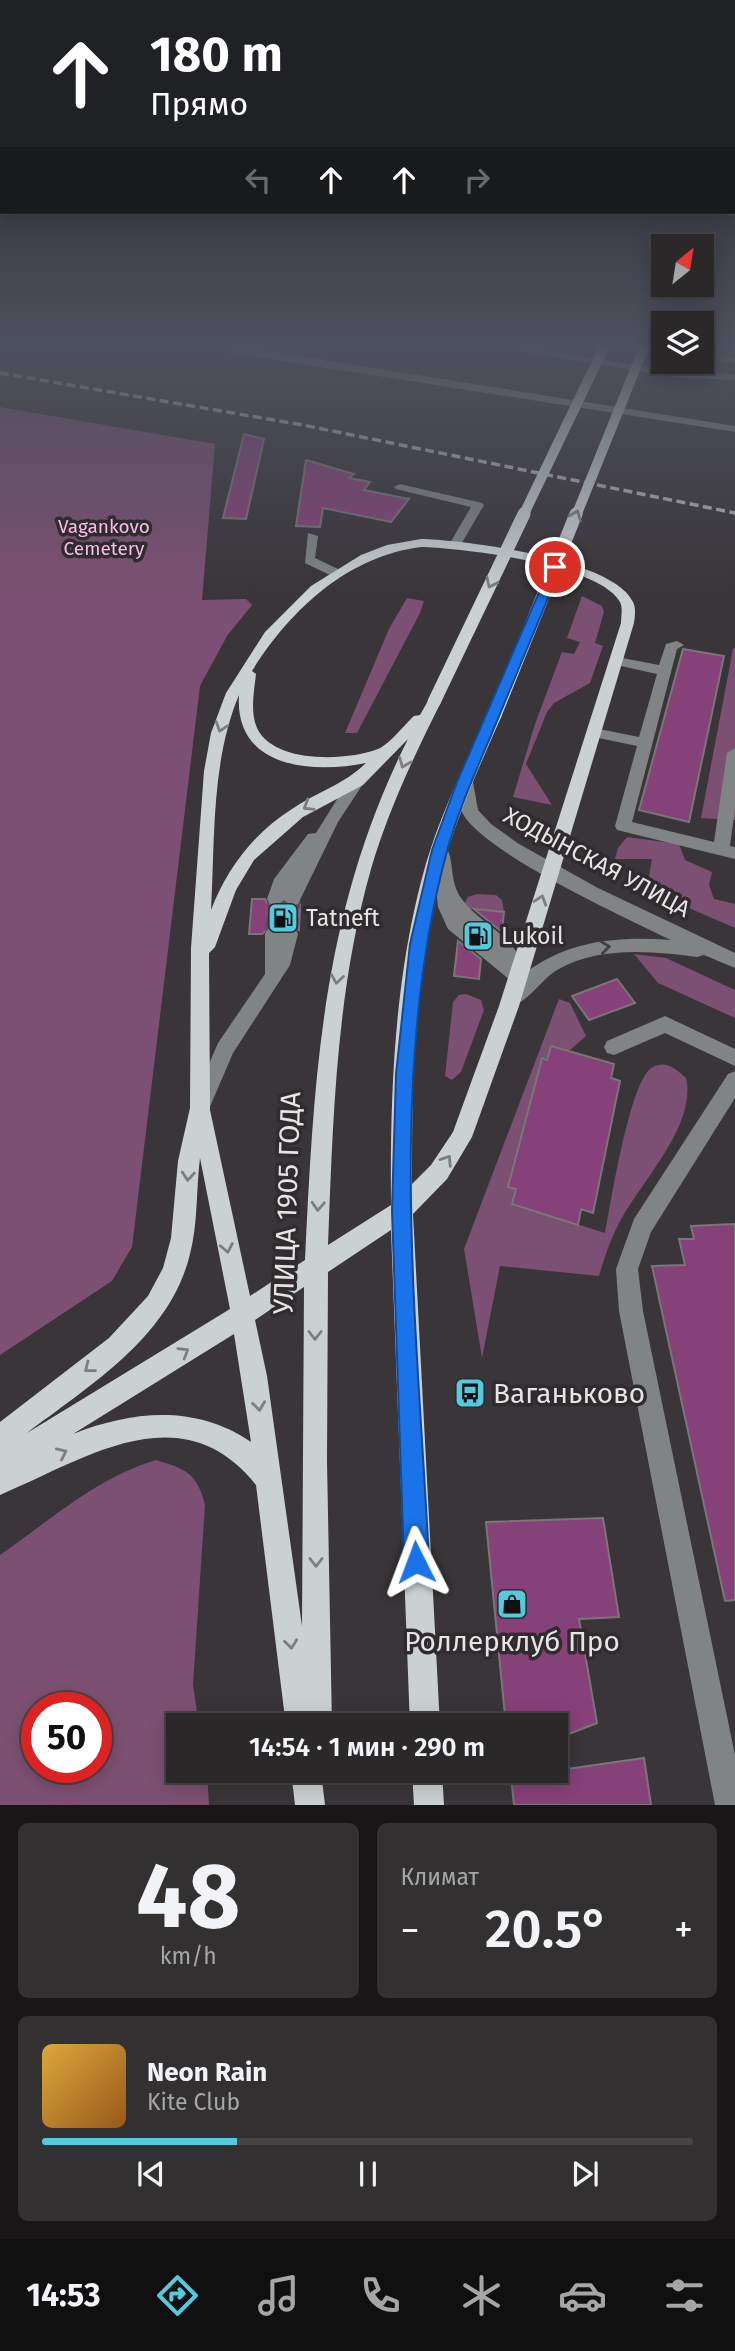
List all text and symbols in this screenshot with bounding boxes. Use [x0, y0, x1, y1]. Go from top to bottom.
text: 180 m [150, 25, 283, 84]
icon: ahead [35, 28, 126, 119]
text: Прямо [150, 85, 248, 123]
icon: left [239, 161, 277, 199]
icon: ahead [312, 161, 350, 199]
icon: ahead [385, 161, 423, 199]
icon: right [458, 161, 496, 199]
north arrow [651, 234, 714, 298]
map controls [651, 234, 714, 374]
button: layers [651, 311, 714, 374]
one-way arrow [568, 510, 582, 522]
park label: Vagankovo Cemetery [58, 515, 150, 560]
pin [525, 537, 585, 597]
icon: arrive [536, 548, 574, 586]
one-way arrow [485, 576, 499, 588]
one-way arrow [215, 721, 229, 733]
one-way arrow [398, 755, 412, 768]
one-way arrow [302, 798, 315, 811]
street label: ХОДЫНСКАЯ УЛИЦА [499, 801, 696, 923]
one-way arrow [533, 895, 547, 907]
fuel station icon: Tatneft [266, 901, 300, 935]
place label: Tatneft [306, 904, 380, 932]
fuel station icon: Lukoil [461, 919, 495, 953]
place label: Lukoil [501, 922, 564, 950]
one-way arrow [599, 940, 611, 955]
one-way arrow [330, 973, 345, 985]
street label: УЛИЦА 1905 ГОДА [267, 1091, 307, 1315]
one-way arrow [439, 1154, 452, 1167]
one-way arrow [181, 1170, 196, 1181]
one-way arrow [311, 1201, 326, 1212]
one-way arrow [219, 1242, 234, 1254]
one-way arrow [307, 1330, 323, 1341]
one-way arrow [177, 1347, 190, 1360]
one-way arrow [84, 1359, 97, 1372]
bus stop icon: Ваганьково [453, 1376, 487, 1410]
place label: Ваганьково [493, 1377, 645, 1410]
one-way arrow [251, 1400, 266, 1412]
one-way arrow [55, 1447, 67, 1461]
position arrow [379, 1525, 453, 1599]
one-way arrow [308, 1558, 324, 1568]
shop icon: Роллерклуб Про [495, 1587, 529, 1621]
place label: Роллерклуб Про [404, 1625, 620, 1658]
one-way arrow [284, 1639, 299, 1650]
speed limit sign: 50 [21, 1692, 112, 1783]
text: 14:54 · 1 мин · 290 m [249, 1732, 485, 1763]
text: 48 [136, 1842, 240, 1951]
text: Климат [401, 1863, 479, 1891]
text: 20.5° [485, 1898, 609, 1961]
text: − [401, 1907, 420, 1953]
text: + [674, 1907, 693, 1953]
text: km/h [160, 1942, 217, 1970]
text: Neon Rain [147, 2057, 267, 2088]
text: Kite Club [147, 2088, 240, 2116]
icon: previous [132, 2155, 170, 2193]
icon: pause [349, 2155, 387, 2193]
icon: next [566, 2155, 604, 2193]
icon: directions [153, 2271, 202, 2320]
icon: music [254, 2271, 303, 2320]
icon: phone [356, 2271, 405, 2320]
icon: climate [457, 2271, 506, 2320]
icon: car [558, 2271, 607, 2320]
icon: filters [660, 2271, 709, 2320]
text: 14:53 [26, 2276, 101, 2314]

